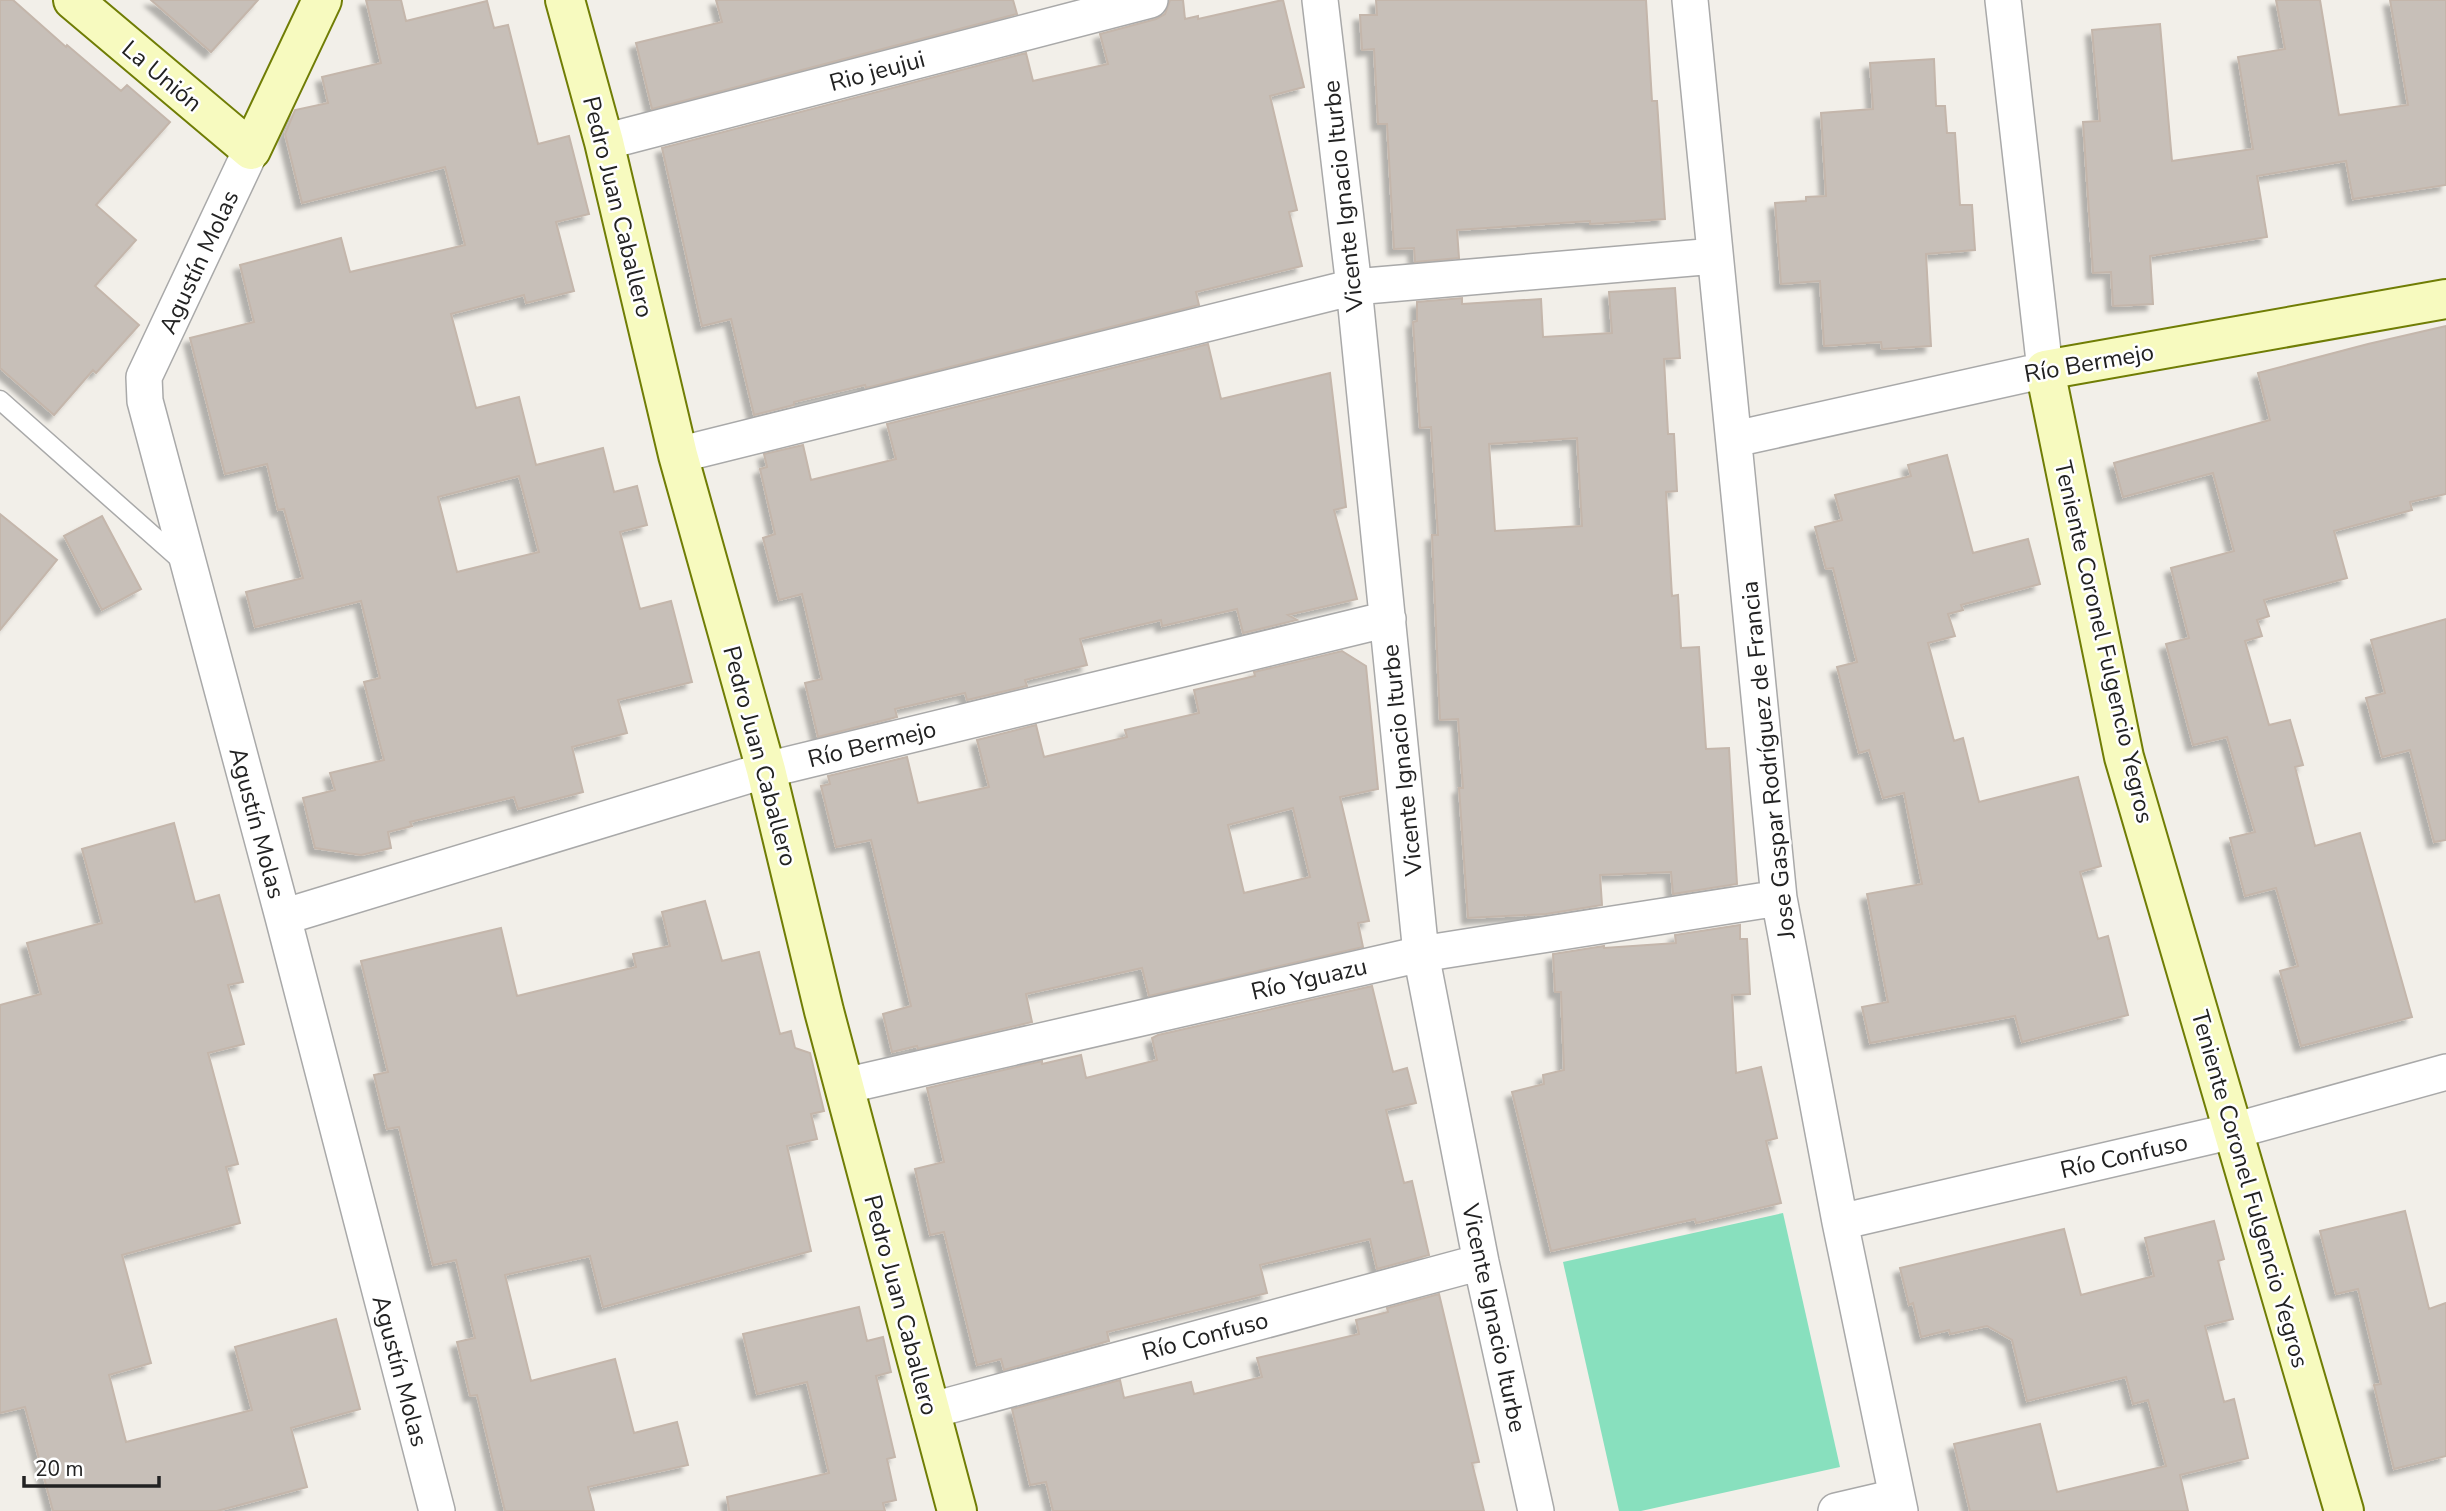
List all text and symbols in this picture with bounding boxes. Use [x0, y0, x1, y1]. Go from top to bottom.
street label: La Unión [115, 33, 209, 119]
street label: Rio jeujui [826, 43, 928, 99]
street label: Vicente Ignacio Iturbe [1315, 79, 1371, 314]
street label: Pedro Juan Caballero [575, 93, 661, 321]
street label: Agustín Molas [152, 185, 246, 339]
street label: Río Bermejo [2022, 336, 2156, 390]
street label: Teniente Coronel Fulgencio Yegros [2047, 458, 2161, 826]
street label: Jose Gaspar Rodríguez de Francia [1733, 580, 1803, 941]
street label: Pedro Juan Caballero [715, 642, 805, 870]
street label: Vicente Ignacio Iturbe [1374, 643, 1430, 878]
street label: Río Bermejo [805, 713, 939, 775]
street label: Agustín Molas [221, 744, 293, 902]
street label: Río Yguazu [1248, 950, 1370, 1008]
street label: Teniente Coronel Fulgencio Yegros [2184, 1006, 2316, 1372]
street label: Río Confuso [2057, 1126, 2191, 1186]
street label: Pedro Juan Caballero [856, 1191, 946, 1419]
street label: Vicente Ignacio Iturbe [1454, 1200, 1534, 1435]
street label: Agustín Molas [364, 1292, 436, 1450]
street label: Río Confuso [1138, 1304, 1272, 1368]
scale bar [24, 1444, 159, 1488]
text: 20 m [35, 1455, 84, 1483]

